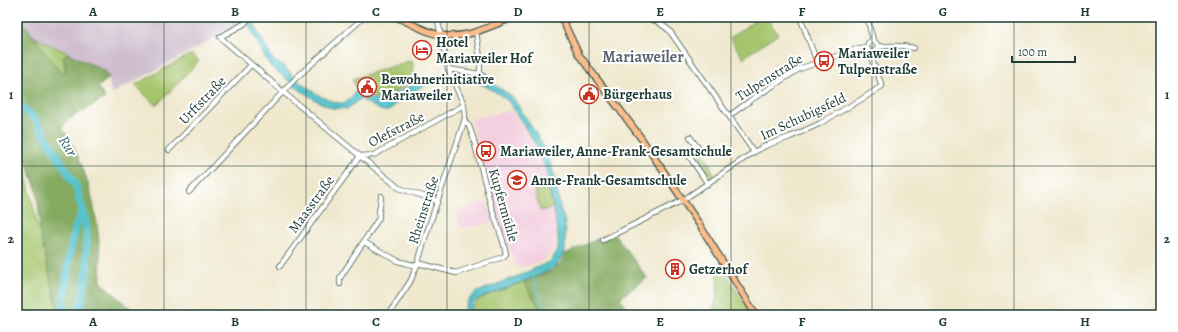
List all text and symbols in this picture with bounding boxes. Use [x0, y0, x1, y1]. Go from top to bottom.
text: A [88, 3, 98, 20]
text: B [231, 3, 239, 20]
text: C [372, 3, 380, 20]
text: D [513, 3, 523, 20]
text: E [656, 3, 664, 20]
text: F [799, 3, 806, 20]
text: G [939, 3, 947, 20]
text: H [1080, 3, 1090, 20]
place label: Hotel Mariaweiler Hof [436, 33, 534, 68]
scale bar [1012, 38, 1075, 64]
hotel icon: Hotel Mariaweiler Hof [411, 39, 433, 61]
place label: Mariaweiler Tulpenstraße [838, 44, 918, 79]
text: 100 m [1018, 44, 1047, 60]
district label: Mariaweiler [602, 46, 684, 68]
street label: Tulpenstraße [732, 49, 807, 106]
bus stop icon: Mariaweiler Tulpenstraße [813, 50, 835, 72]
place label: Bewohnerinitiative Mariaweiler [381, 70, 495, 105]
street label: Urftstraße [175, 72, 230, 129]
public building icon: Bewohnerinitiative Mariaweiler [356, 76, 378, 98]
public building icon: Bürgerhaus [578, 83, 600, 105]
place label: Bürgerhaus [603, 85, 672, 104]
text: 1 [9, 86, 14, 103]
text: 1 [1165, 86, 1170, 103]
street label: Im Schubigsfeld [757, 88, 850, 145]
street label: Olefstraße [365, 107, 428, 152]
water label: Rur [54, 132, 82, 161]
bus stop icon: Mariaweiler, Anne-Frank-Gesamtschule [475, 140, 497, 162]
place label: Mariaweiler, Anne-Frank-Gesamtschule [500, 142, 733, 161]
street label: Kupfermühle [484, 166, 523, 244]
school or university icon: Anne-Frank-Gesamtschule [506, 169, 528, 191]
place label: Anne-Frank-Gesamtschule [530, 171, 687, 190]
street label: Maasstraße [284, 172, 339, 237]
street label: Rheinstraße [404, 174, 443, 247]
text: 2 [8, 230, 15, 247]
text: 2 [1164, 230, 1171, 247]
building icon: Getzerhof [664, 258, 686, 280]
place label: Getzerhof [689, 260, 749, 279]
text: A [88, 313, 98, 330]
text: B [231, 313, 239, 330]
text: C [372, 313, 380, 330]
text: D [513, 313, 523, 330]
text: E [656, 313, 664, 330]
text: F [799, 313, 806, 330]
text: G [939, 313, 947, 330]
text: H [1080, 313, 1090, 330]

